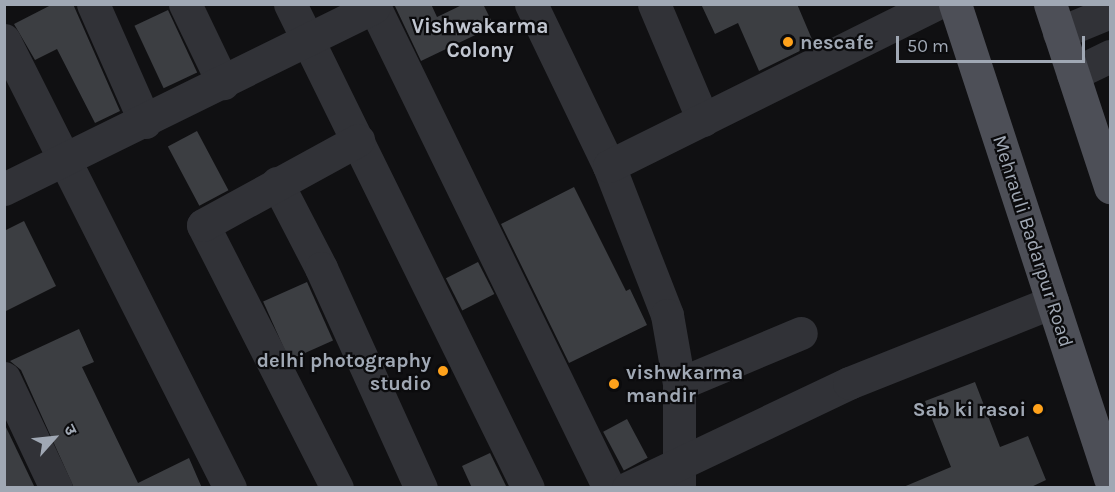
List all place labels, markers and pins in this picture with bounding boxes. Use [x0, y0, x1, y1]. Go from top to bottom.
place label: nescafe [800, 30, 874, 54]
marker: nescafe [781, 35, 795, 49]
place label: delhi photography studio [257, 348, 431, 395]
place label: vishwkarma mandir [626, 360, 743, 407]
marker: delhi photography studio [436, 364, 450, 378]
marker: vishwkarma mandir [607, 377, 621, 391]
place label: Sab ki rasoi [913, 397, 1026, 421]
marker: Sab ki rasoi [1031, 402, 1045, 416]

